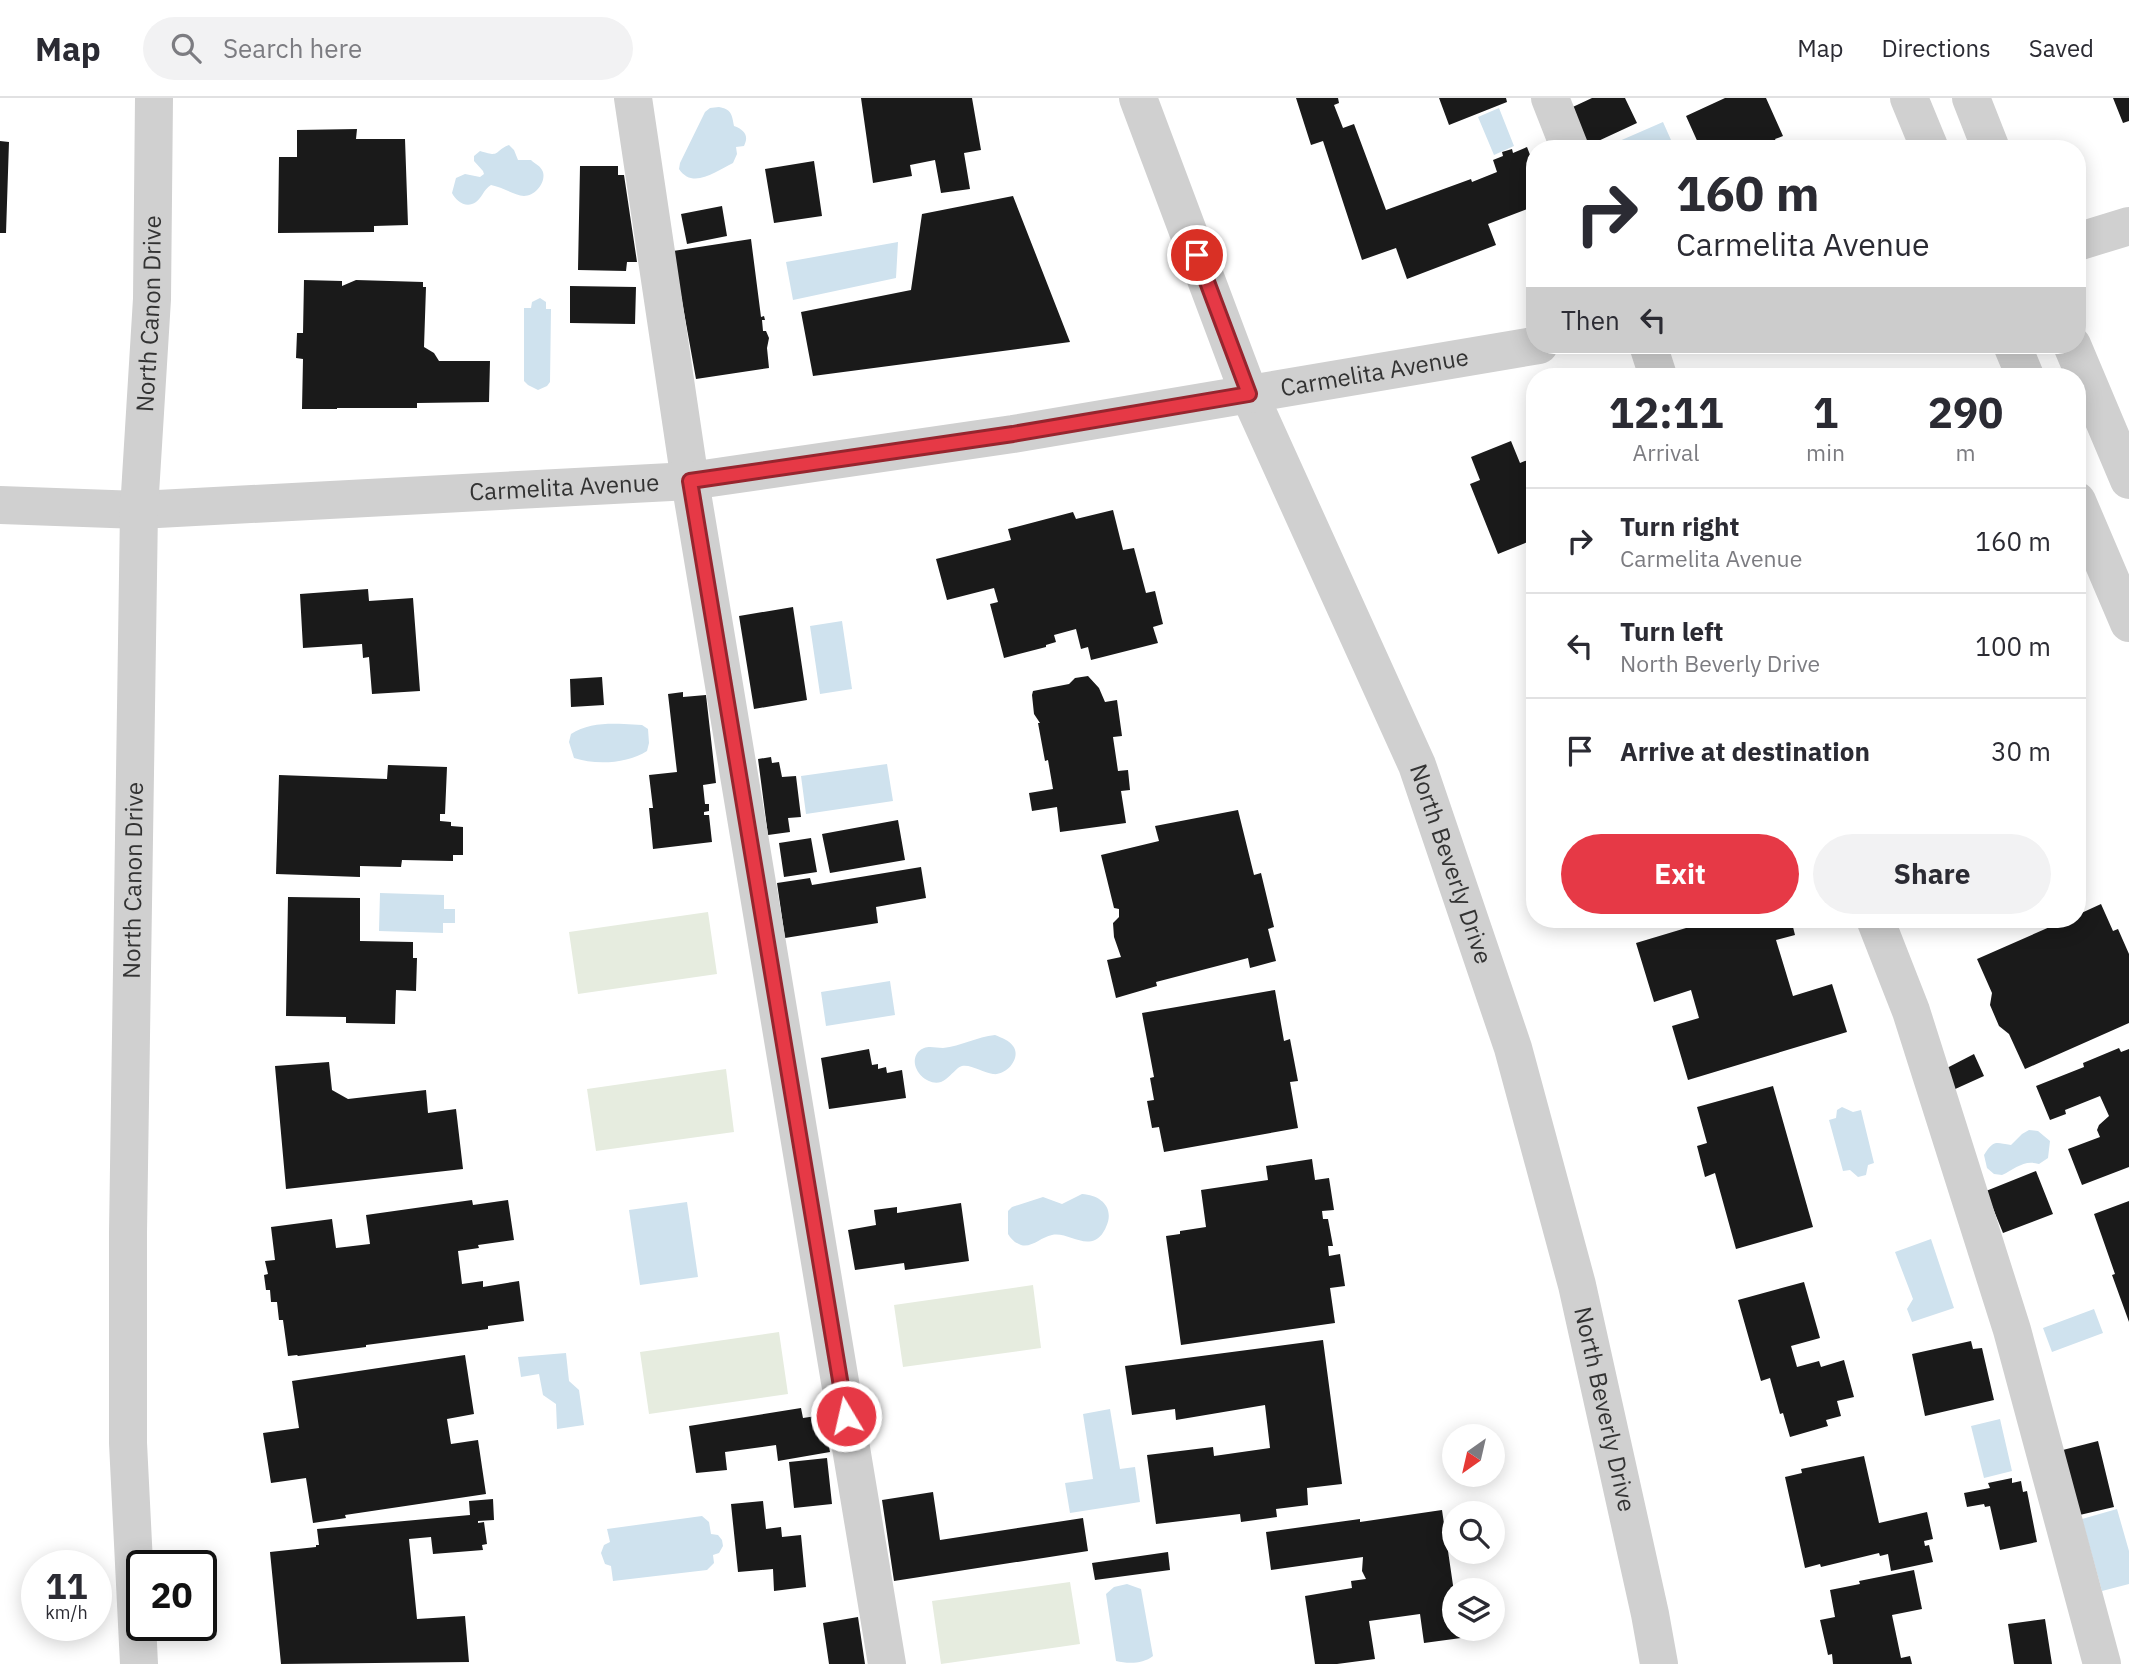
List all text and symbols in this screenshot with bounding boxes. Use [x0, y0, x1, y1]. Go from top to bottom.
search box [143, 17, 633, 80]
text: Map [35, 27, 101, 70]
icon: search [167, 29, 205, 67]
text: Search here [223, 31, 362, 65]
text: Map [1797, 32, 1843, 64]
text: Directions [1881, 32, 1991, 64]
text: Saved [2029, 32, 2094, 64]
text: 160 m [1676, 161, 1820, 224]
icon: right [1561, 168, 1652, 259]
street label: North Canon Drive [128, 215, 168, 413]
text: Carmelita Avenue [1676, 223, 1930, 265]
pin [1167, 225, 1227, 285]
icon: arrive [1178, 236, 1216, 274]
icon: left [1634, 301, 1672, 339]
text: Then [1561, 303, 1620, 337]
street label: Carmelita Avenue [1278, 340, 1471, 403]
text: 12:11 [1609, 385, 1723, 440]
text: 1 [1813, 385, 1838, 440]
text: 290 [1928, 385, 2003, 440]
text: Arrival [1633, 437, 1700, 467]
text: min [1806, 437, 1845, 467]
text: m [1955, 437, 1976, 467]
street label: Carmelita Avenue [468, 466, 660, 508]
text: Turn right [1620, 509, 1739, 543]
icon: right [1561, 522, 1599, 560]
text: 160 m [1975, 524, 2051, 558]
text: Carmelita Avenue [1620, 543, 1802, 573]
text: Turn left [1620, 614, 1723, 648]
icon: left [1561, 627, 1599, 665]
text: 100 m [1975, 629, 2051, 663]
text: North Beverly Drive [1620, 648, 1820, 678]
icon: arrive [1561, 732, 1599, 770]
text: Arrive at destination [1620, 734, 1870, 768]
text: 30 m [1991, 734, 2051, 768]
street label: North Beverly Drive [1403, 760, 1500, 968]
street label: North Canon Drive [115, 782, 150, 979]
button: Exit [1561, 834, 1799, 914]
button: Share [1813, 834, 2051, 914]
street label: North Beverly Drive [1567, 1304, 1644, 1515]
position arrow [809, 1379, 883, 1453]
north arrow [1442, 1424, 1505, 1488]
map controls [1442, 1424, 1505, 1641]
button: search [1442, 1501, 1505, 1564]
speed limit sign: 20 [126, 1550, 217, 1641]
text: 11 [45, 1563, 88, 1609]
button: layers [1442, 1578, 1505, 1641]
text: km/h [45, 1601, 88, 1624]

